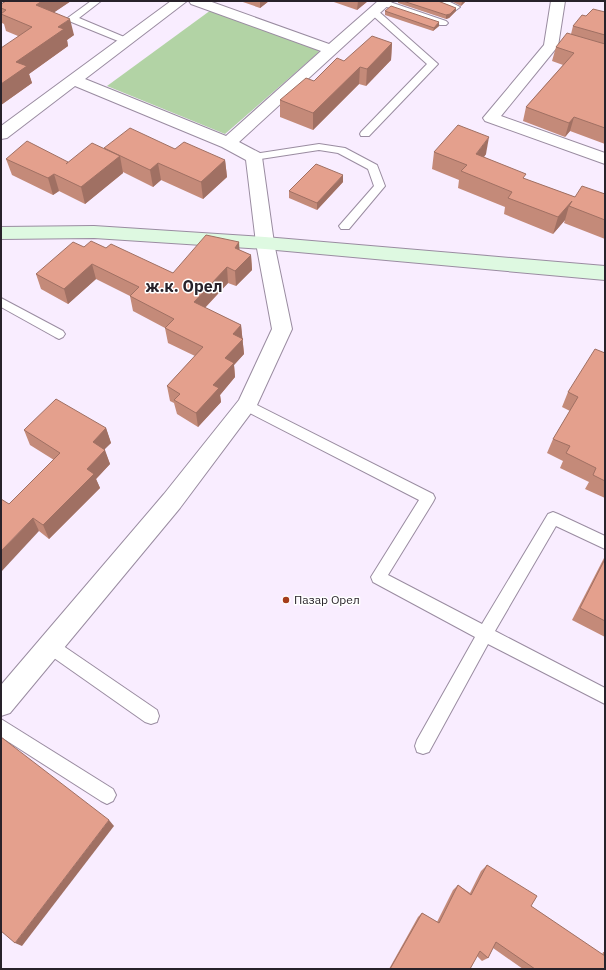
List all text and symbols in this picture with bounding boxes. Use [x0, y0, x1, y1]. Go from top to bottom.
district label: ж.к. Орел [146, 276, 222, 296]
place label: Пазар Орел [294, 592, 360, 607]
marker: Пазар Орел [281, 595, 291, 605]

